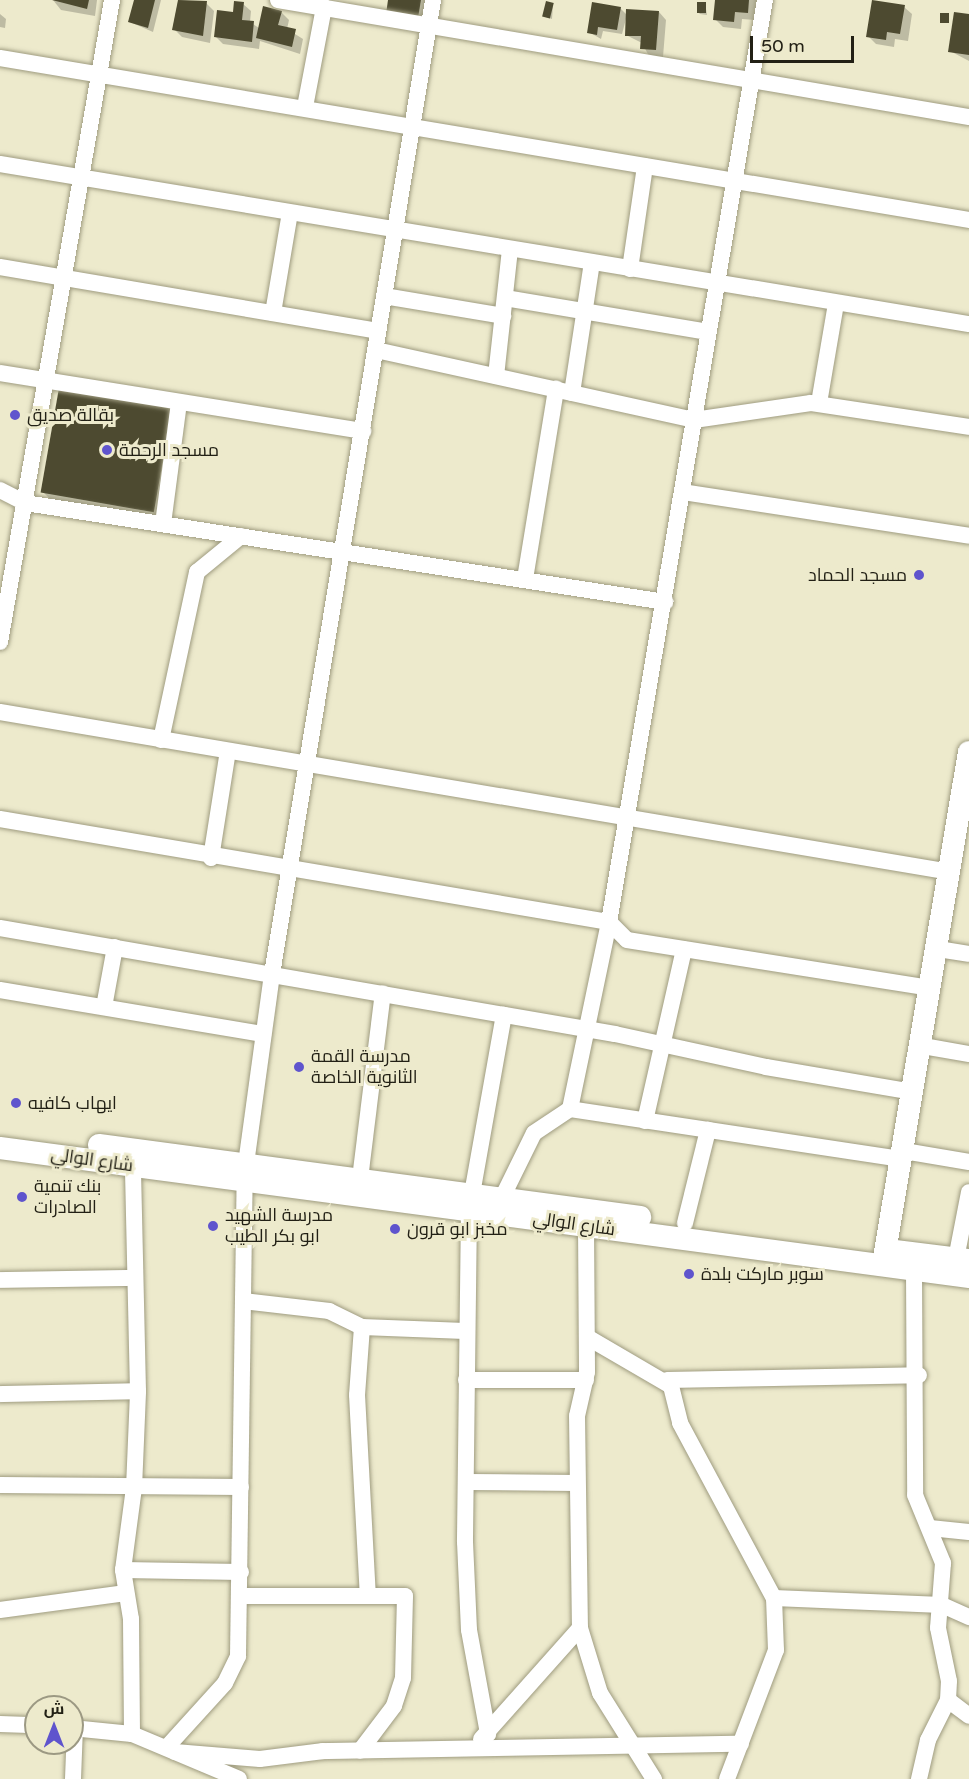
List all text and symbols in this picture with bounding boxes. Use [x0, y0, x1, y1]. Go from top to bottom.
scale bar [753, 24, 856, 62]
text: 50 m [761, 35, 805, 57]
place label: بقالة صديق [27, 404, 114, 426]
marker: بقالة صديق [8, 408, 22, 422]
place label: مسجد الرحمة [119, 439, 219, 461]
marker: مسجد الرحمة [100, 443, 114, 457]
place label: مسجد الحماد [808, 564, 907, 586]
marker: مسجد الحماد [912, 568, 926, 582]
place label: مدرسة القمة الثانوية الخاصة [311, 1046, 418, 1088]
marker: مدرسة القمة الثانوية الخاصة [292, 1060, 306, 1074]
place label: ايهاب كافيه [28, 1092, 117, 1114]
marker: ايهاب كافيه [9, 1096, 23, 1110]
street label: شارع الوالي [49, 1144, 135, 1176]
place label: بنك تنمية الصادرات [34, 1176, 101, 1218]
marker: بنك تنمية الصادرات [15, 1190, 29, 1204]
place label: مدرسة الشهيد ابو بكر الطيب [225, 1205, 333, 1248]
street label: شارع الوالي [531, 1208, 617, 1240]
place label: مخبز ابو قرون [407, 1218, 508, 1240]
marker: مدرسة الشهيد ابو بكر الطيب [206, 1219, 220, 1233]
marker: مخبز ابو قرون [388, 1222, 402, 1236]
place label: سوبر ماركت بلدة [701, 1263, 824, 1285]
marker: سوبر ماركت بلدة [682, 1267, 696, 1281]
north arrow [24, 1695, 84, 1755]
text: ش [44, 1699, 64, 1719]

